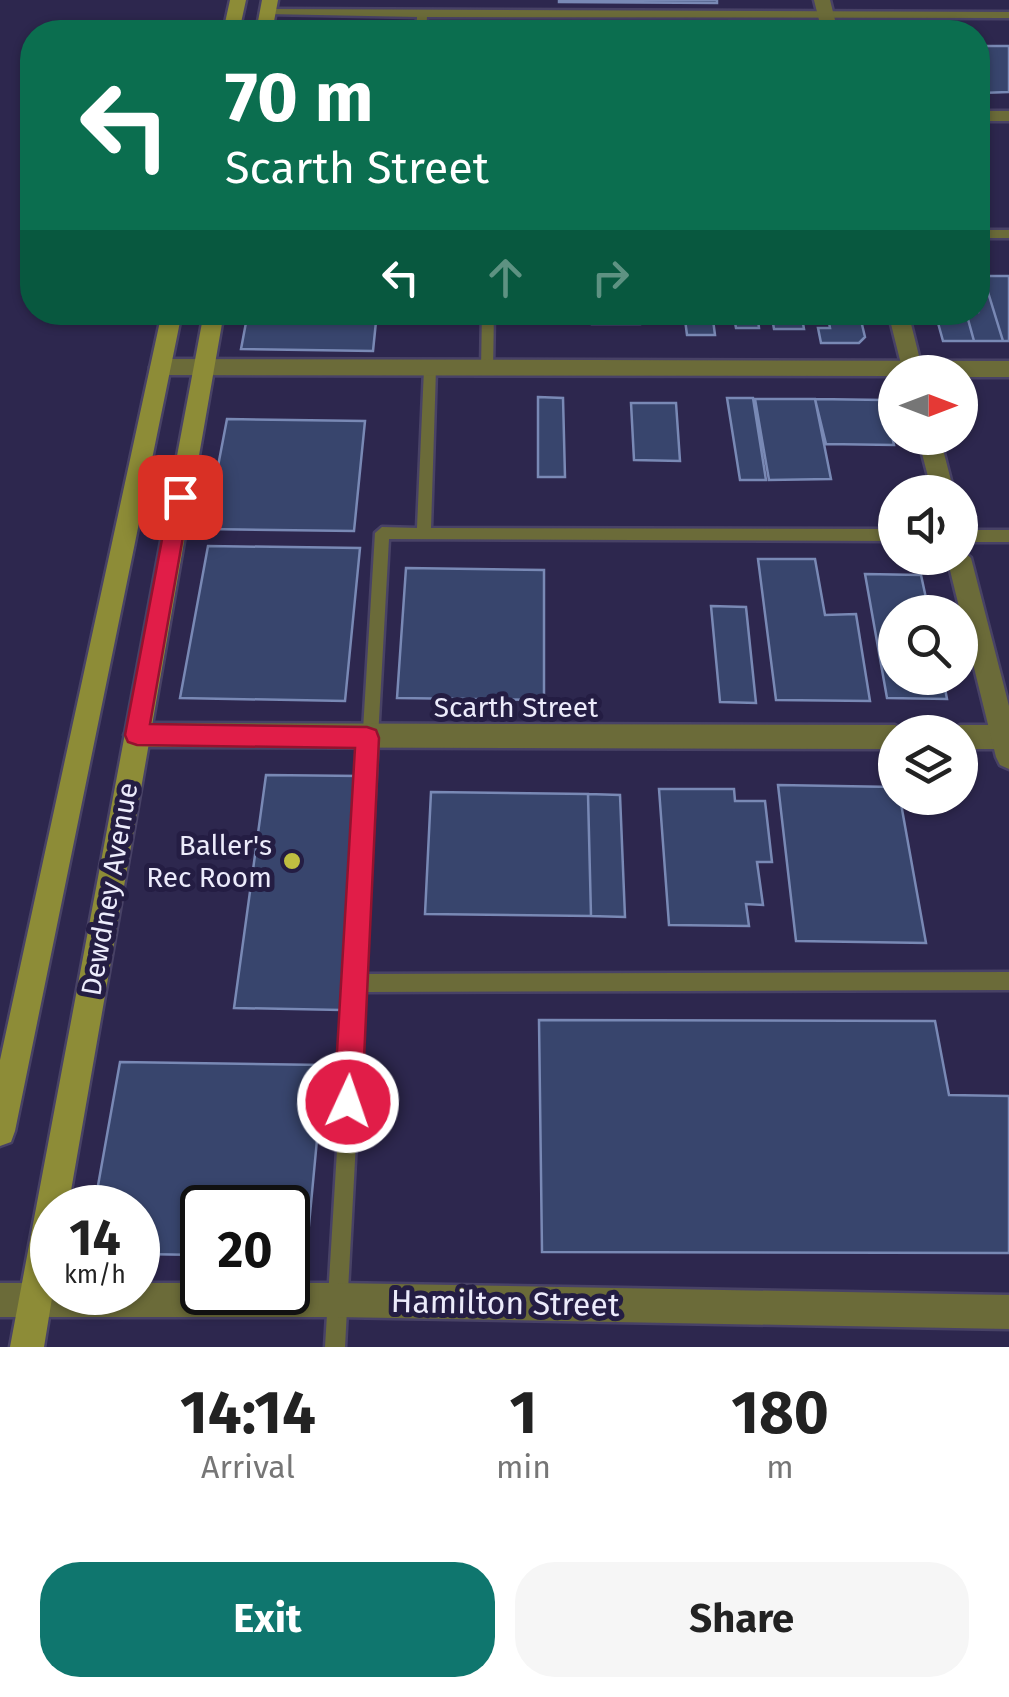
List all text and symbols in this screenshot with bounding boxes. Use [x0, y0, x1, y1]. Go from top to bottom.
text: 70 m [225, 56, 374, 140]
icon: left [60, 60, 190, 190]
text: Scarth Street [225, 141, 489, 195]
icon: left [373, 250, 428, 305]
icon: ahead [478, 250, 533, 305]
icon: right [583, 250, 638, 305]
north arrow [878, 355, 978, 455]
map controls [878, 355, 978, 815]
pin [138, 455, 223, 540]
icon: arrive [153, 470, 208, 525]
button: sound [878, 475, 978, 575]
button: search [878, 595, 978, 695]
street label: Scarth Street [434, 691, 599, 724]
button: layers [878, 715, 978, 815]
street label: Dewdney Avenue [75, 780, 144, 998]
place label: Baller's Rec Room [146, 829, 272, 894]
marker: Baller's Rec Room [281, 850, 303, 872]
position arrow [296, 1050, 400, 1154]
speed limit sign: 20 [180, 1185, 310, 1315]
text: 14 [69, 1208, 121, 1268]
text: km/h [64, 1260, 126, 1290]
street label: Hamilton Street [390, 1282, 620, 1324]
text: 14:14 [180, 1377, 316, 1449]
text: 1 [510, 1377, 537, 1449]
text: 180 [731, 1377, 829, 1449]
text: Arrival [201, 1448, 295, 1486]
text: min [496, 1448, 551, 1486]
text: m [766, 1448, 794, 1486]
button: Exit [40, 1562, 495, 1677]
button: Share [515, 1562, 969, 1677]

